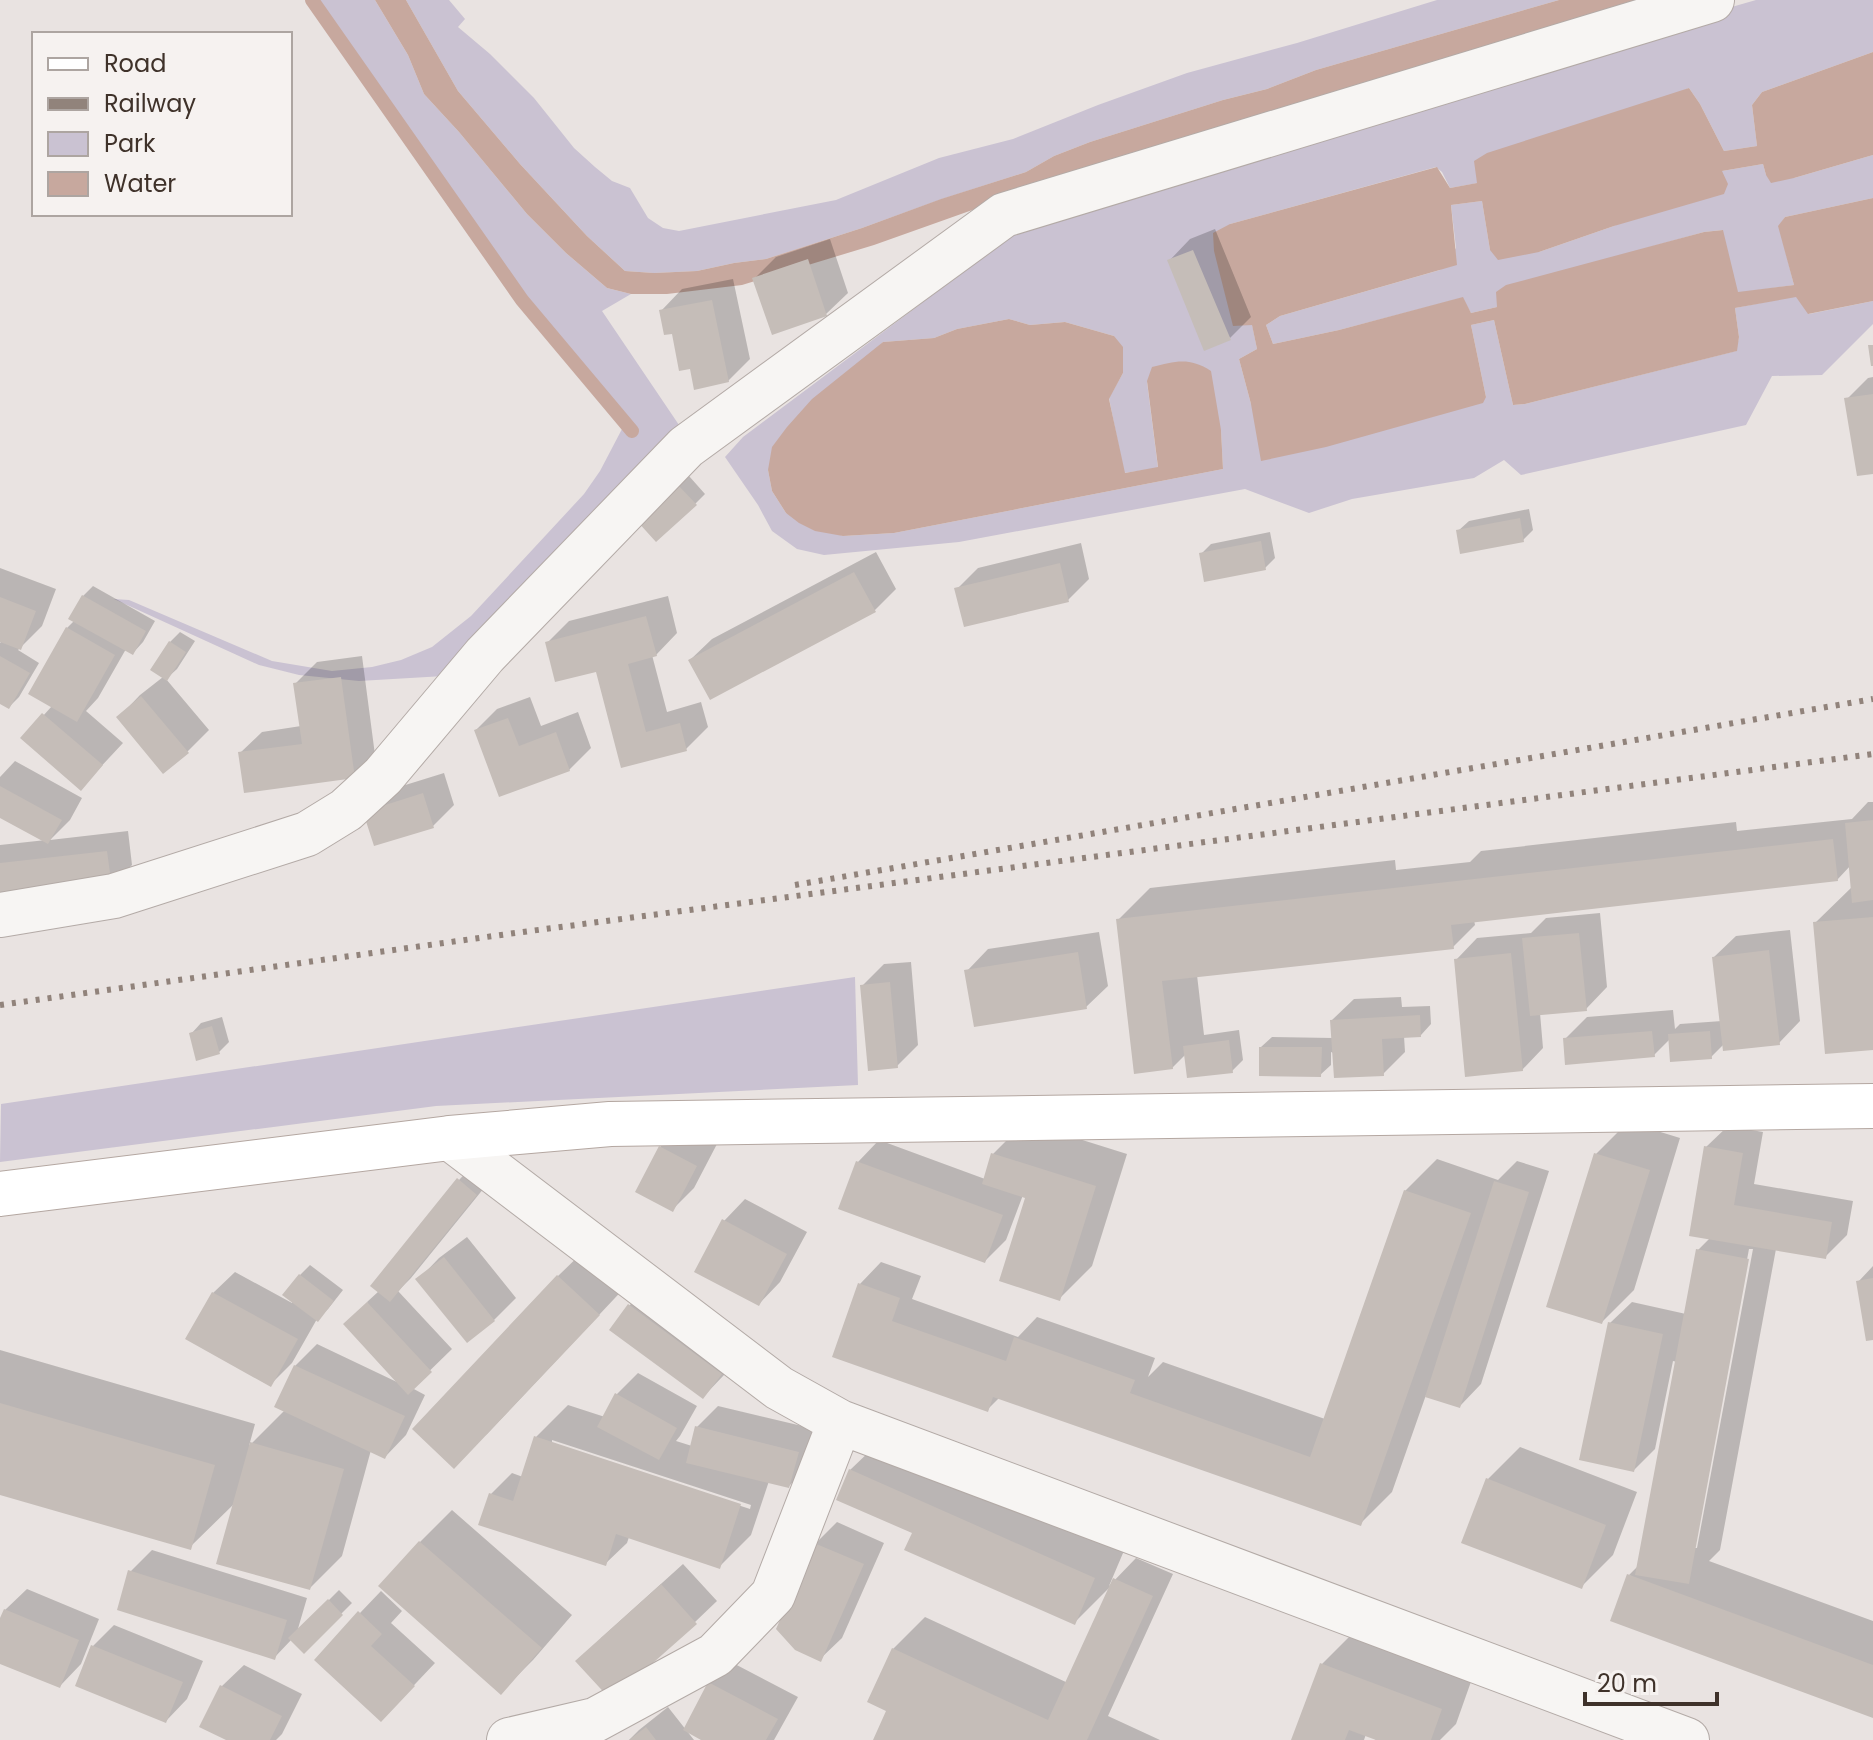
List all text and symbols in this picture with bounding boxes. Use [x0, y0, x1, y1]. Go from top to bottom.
legend [32, 32, 292, 216]
text: Road [104, 47, 166, 80]
text: Railway [104, 87, 197, 120]
text: Park [104, 127, 156, 160]
text: Water [104, 167, 176, 200]
scale bar [1585, 1656, 1717, 1706]
text: 20 m [1597, 1667, 1657, 1700]

